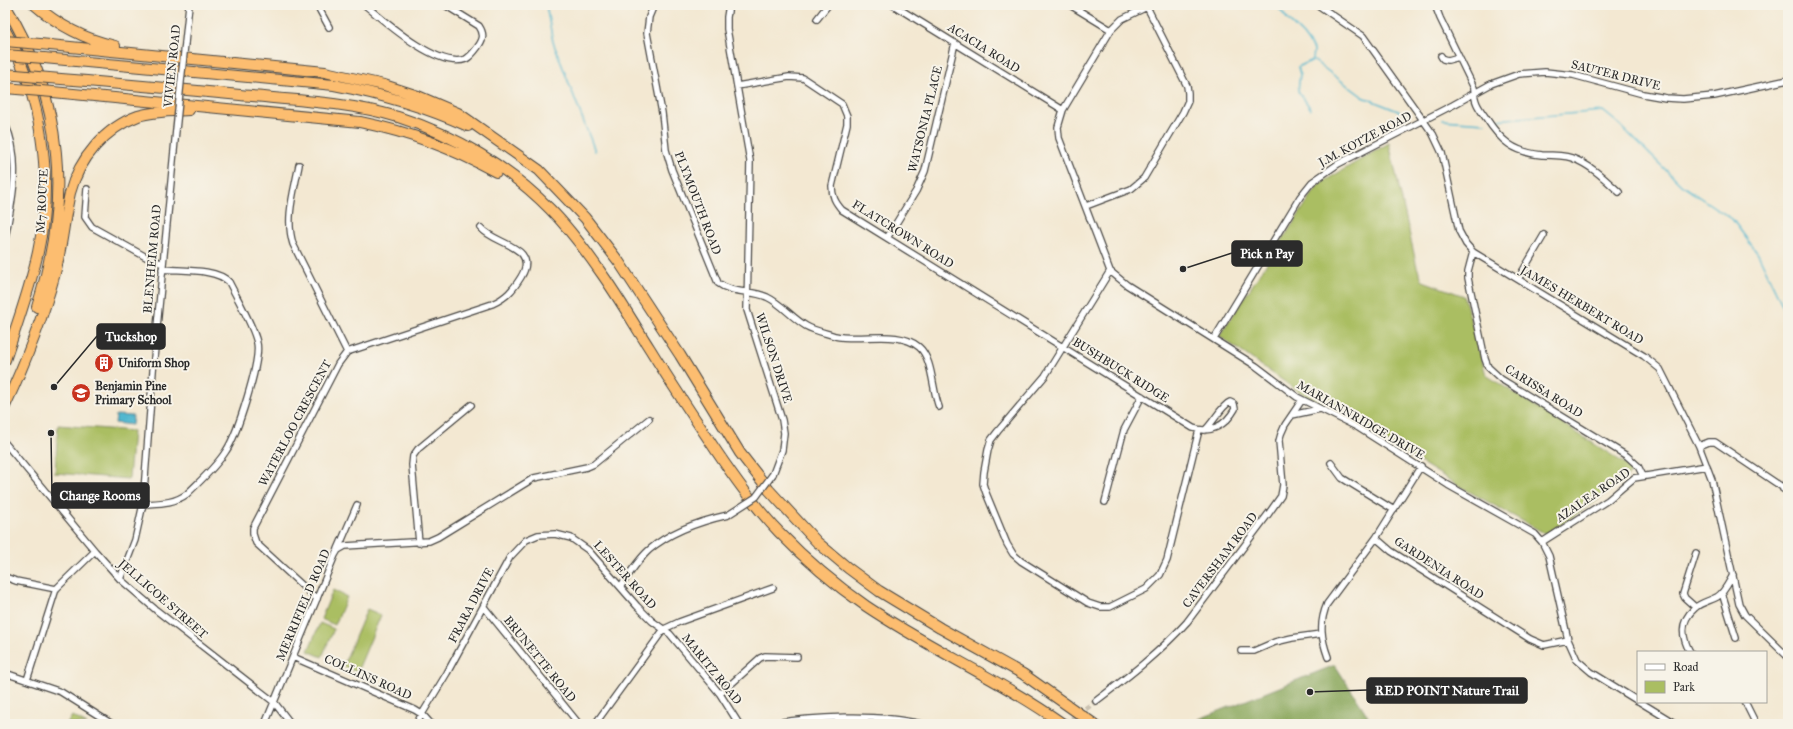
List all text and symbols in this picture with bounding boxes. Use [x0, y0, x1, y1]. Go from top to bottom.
street label: ACACIA ROAD [944, 20, 1023, 76]
street label: VIVIEN ROAD [161, 24, 183, 109]
street label: SAUTER DRIVE [1570, 57, 1663, 93]
street label: WATSONIA PLACE [905, 64, 945, 174]
street label: J.M. KOTZE ROAD [1314, 109, 1414, 171]
street label: PLYMOUTH ROAD [672, 149, 724, 257]
street label: M7 ROUTE [33, 168, 51, 234]
street label: FLATCROWN ROAD [850, 197, 956, 271]
street label: BLENHEIM ROAD [140, 204, 164, 314]
callout: Pick n Pay [1232, 241, 1302, 266]
text: Pick n Pay [1240, 246, 1295, 262]
street label: JAMES HERBERT ROAD [1516, 262, 1646, 348]
street label: WILSON DRIVE [753, 311, 795, 405]
callout: Tuckshop [97, 324, 165, 349]
text: Tuckshop [104, 329, 158, 345]
street label: BUSHBUCK RIDGE [1070, 335, 1172, 406]
building icon: Uniform Shop [93, 352, 115, 374]
place label: Uniform Shop [118, 356, 190, 371]
street label: WATERLOO CRESCENT [256, 357, 334, 489]
street label: CARISSA ROAD [1503, 361, 1585, 421]
street label: MARIANNRIDGE DRIVE [1295, 378, 1428, 463]
place label: Benjamin Pine Primary School [95, 379, 172, 408]
school or university icon: Benjamin Pine Primary School [70, 382, 92, 404]
street label: AZALEA ROAD [1552, 465, 1633, 526]
callout: Change Rooms [52, 483, 149, 508]
text: Change Rooms [60, 488, 141, 504]
street label: CAVERSHAM ROAD [1180, 510, 1260, 610]
street label: GARDENIA ROAD [1392, 534, 1486, 602]
street label: LESTER ROAD [591, 538, 659, 612]
street label: MERRIFIELD ROAD [273, 547, 333, 663]
street label: JELLICOE STREET [113, 555, 210, 642]
street label: FRARA DRIVE [445, 565, 497, 645]
street label: BRUNETTE ROAD [501, 613, 579, 705]
street label: MARITZ ROAD [679, 631, 745, 707]
street label: COLLINS ROAD [322, 651, 414, 703]
legend [1637, 651, 1767, 703]
text: Road [1673, 660, 1699, 674]
callout: RED POINT Nature Trail [1367, 678, 1527, 703]
text: Park [1673, 680, 1695, 694]
text: RED POINT Nature Trail [1375, 683, 1519, 699]

